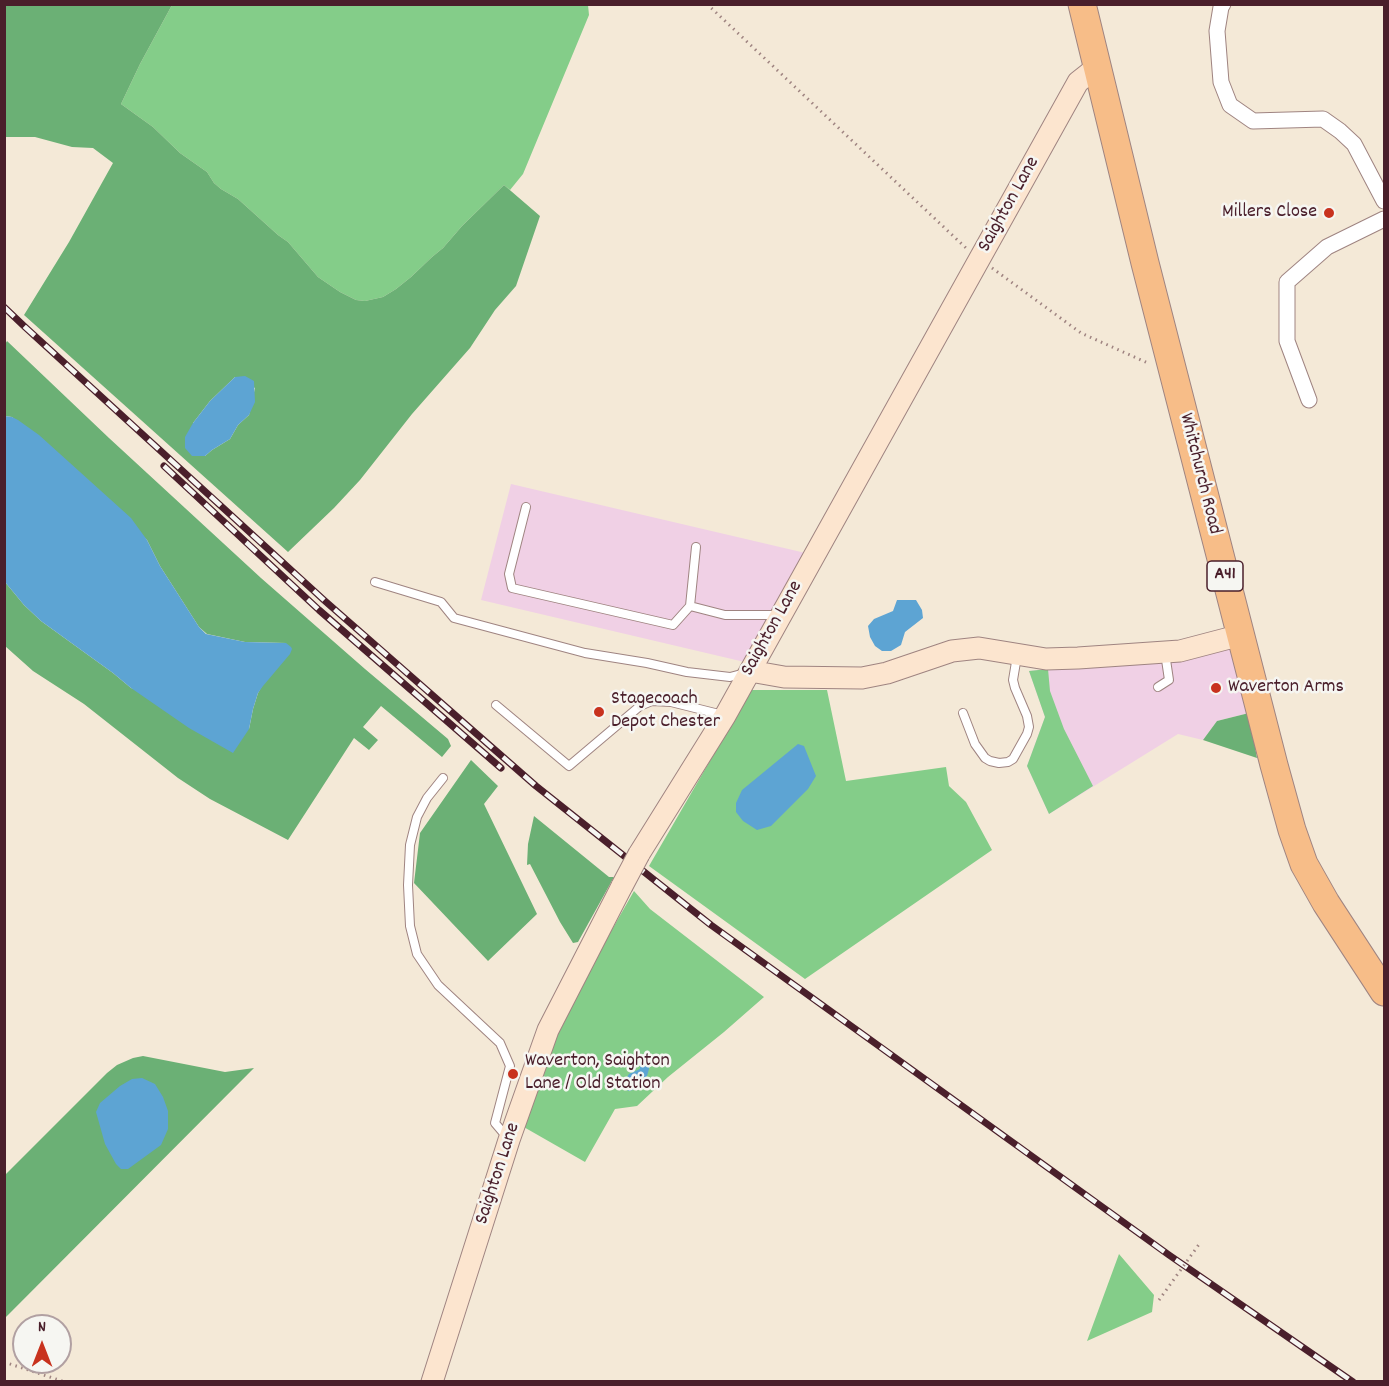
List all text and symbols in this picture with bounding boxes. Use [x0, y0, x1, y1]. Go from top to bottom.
street label: Saighton Lane [974, 153, 1046, 257]
place label: Millers Close [1222, 201, 1317, 225]
marker: Millers Close [1322, 206, 1336, 220]
street label: Whitchurch Road [1172, 411, 1226, 537]
road number: A41 [1207, 561, 1243, 591]
street label: Saighton Lane [737, 577, 809, 681]
place label: Waverton Arms [1228, 676, 1344, 700]
marker: Waverton Arms [1209, 681, 1223, 695]
place label: Stagecoach Depot Chester [611, 688, 720, 735]
marker: Stagecoach Depot Chester [592, 705, 606, 719]
place label: Waverton, Saighton Lane / Old Station [525, 1050, 670, 1097]
marker: Waverton, Saighton Lane / Old Station [506, 1067, 520, 1081]
street label: Saighton Lane [471, 1120, 527, 1228]
north arrow [12, 1314, 72, 1374]
text: N [38, 1316, 46, 1339]

